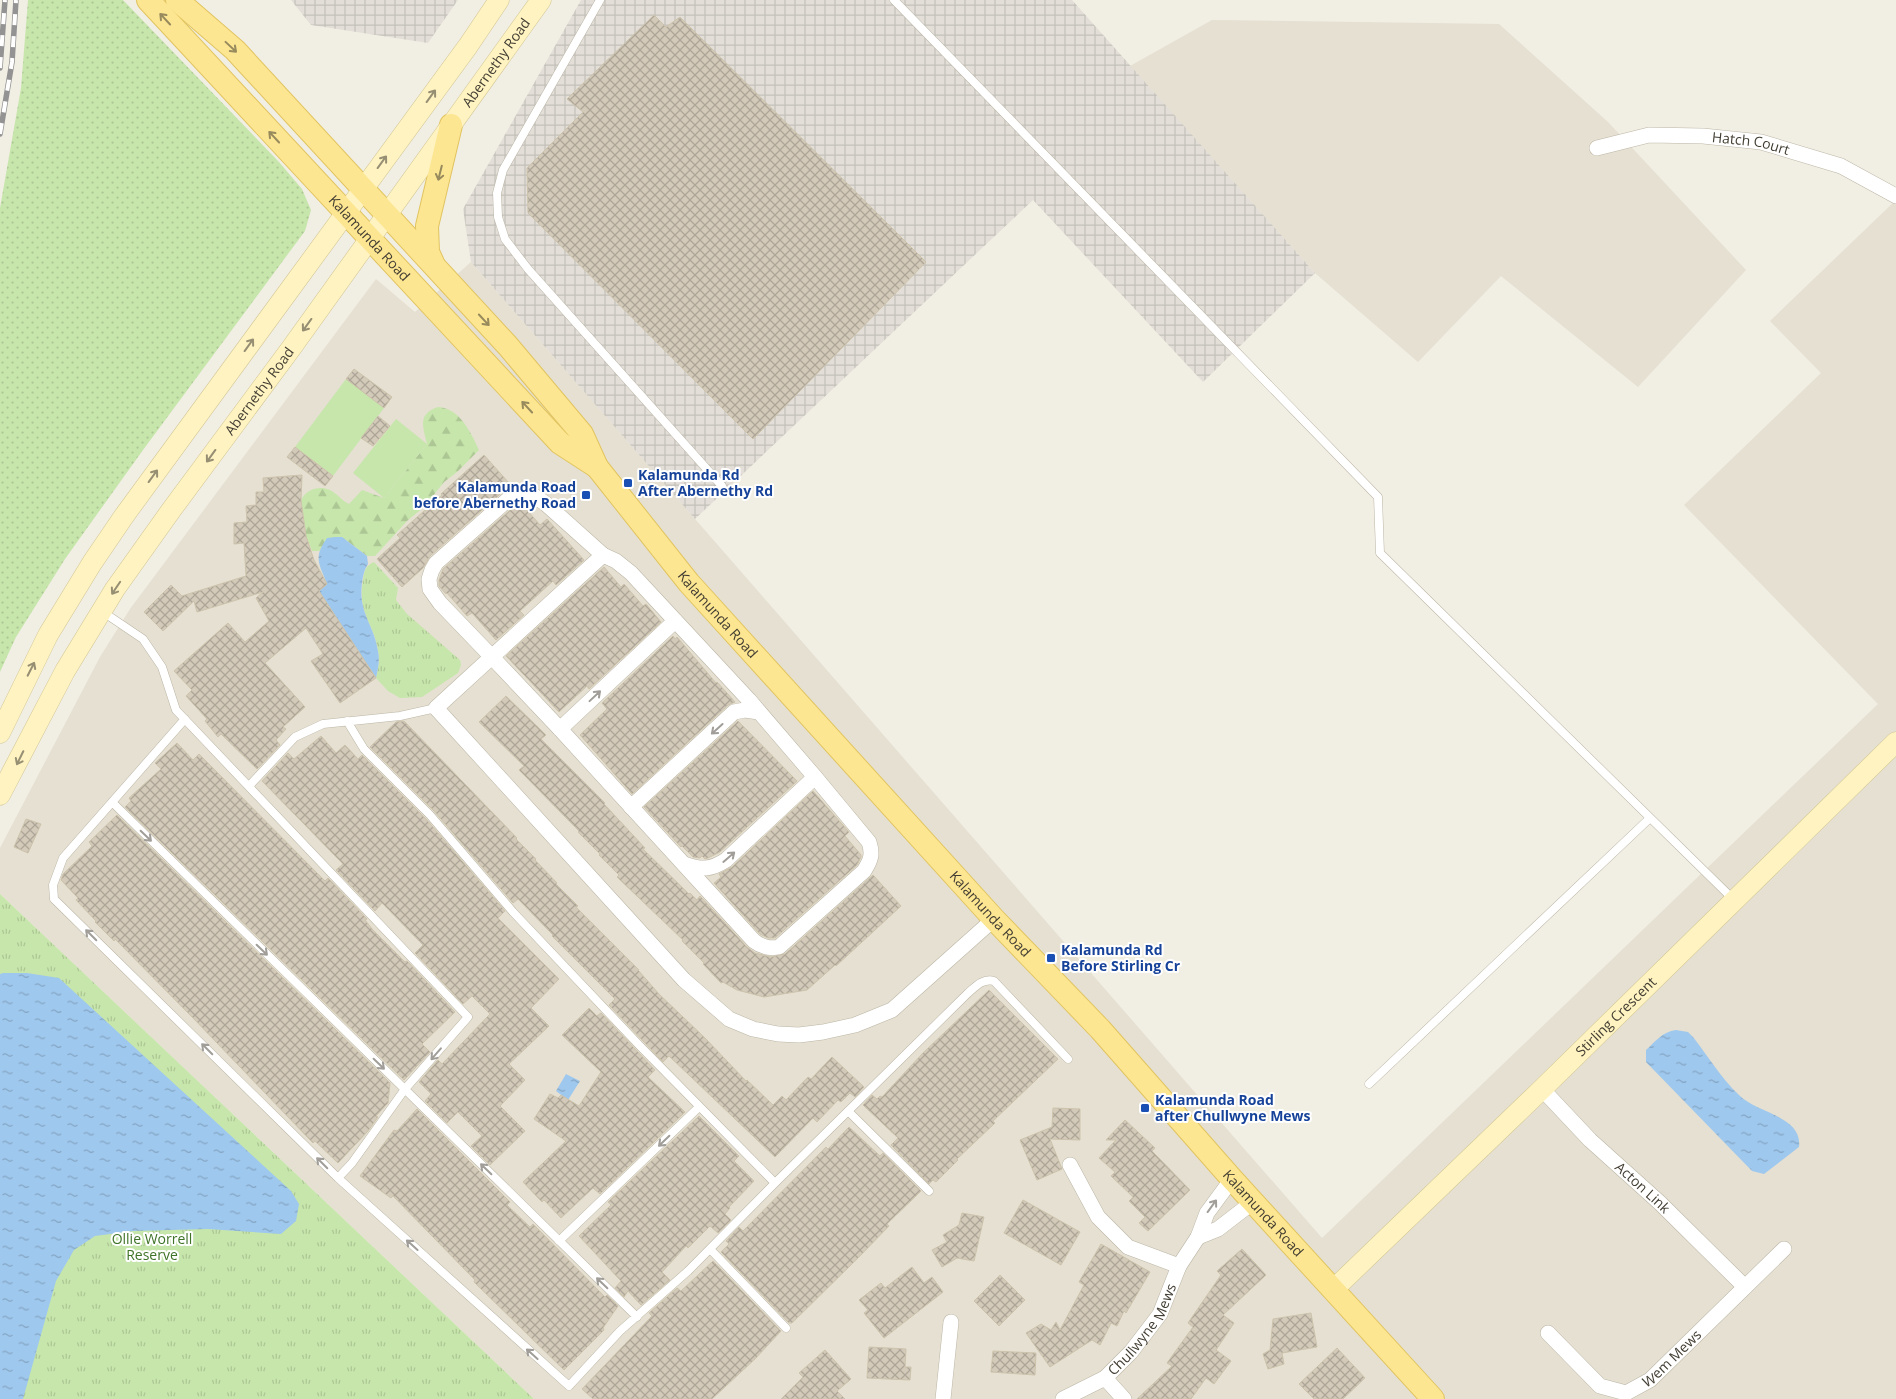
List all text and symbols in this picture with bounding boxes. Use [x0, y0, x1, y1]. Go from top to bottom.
one-way arrow [159, 13, 171, 26]
street label: Abernethy Road [457, 14, 534, 111]
one-way arrow [225, 41, 238, 53]
one-way arrow [426, 89, 436, 103]
street label: Hatch Court [1711, 127, 1792, 159]
one-way arrow [268, 130, 279, 143]
one-way arrow [377, 155, 387, 169]
one-way arrow [435, 164, 444, 180]
street label: Kalamunda Road [325, 190, 415, 285]
one-way arrow [478, 314, 490, 326]
one-way arrow [302, 318, 312, 332]
one-way arrow [244, 338, 254, 352]
street label: Abernethy Road [220, 343, 298, 439]
one-way arrow [521, 401, 533, 414]
one-way arrow [206, 449, 216, 463]
place label: Kalamunda Rd After Abernethy Rd [638, 465, 773, 500]
one-way arrow [148, 469, 158, 483]
place label: Kalamunda Road before Abernethy Road [414, 477, 576, 512]
marker: Kalamunda Rd After Abernethy Rd [622, 477, 634, 489]
marker: Kalamunda Road before Abernethy Road [580, 489, 592, 501]
street label: Kalamunda Road [674, 566, 762, 662]
one-way arrow [111, 581, 121, 595]
one-way arrow [26, 661, 36, 676]
one-way arrow [589, 690, 602, 702]
one-way arrow [710, 723, 723, 735]
one-way arrow [15, 750, 24, 765]
one-way arrow [140, 830, 153, 842]
one-way arrow [722, 851, 735, 863]
street label: Kalamunda Road [946, 866, 1035, 961]
one-way arrow [85, 928, 97, 941]
place label: Kalamunda Rd Before Stirling Cr [1061, 940, 1181, 975]
one-way arrow [256, 944, 269, 956]
marker: Kalamunda Rd Before Stirling Cr [1045, 952, 1057, 964]
street label: Stirling Crescent [1571, 972, 1660, 1060]
one-way arrow [201, 1043, 213, 1055]
one-way arrow [430, 1047, 441, 1060]
one-way arrow [372, 1058, 385, 1070]
place label: Kalamunda Road after Chullwyne Mews [1155, 1090, 1311, 1125]
marker: Kalamunda Road after Chullwyne Mews [1139, 1102, 1151, 1114]
one-way arrow [658, 1135, 670, 1147]
one-way arrow [316, 1157, 329, 1169]
street label: Acton Link [1611, 1157, 1675, 1217]
one-way arrow [480, 1163, 492, 1175]
street label: Kalamunda Road [1219, 1165, 1308, 1260]
one-way arrow [1207, 1200, 1217, 1214]
park label: Ollie Worrell Reserve [112, 1229, 192, 1264]
one-way arrow [405, 1239, 418, 1251]
one-way arrow [596, 1277, 608, 1289]
street label: Chullwyne Mews [1103, 1280, 1180, 1379]
street label: Wem Mews [1639, 1325, 1705, 1391]
one-way arrow [526, 1348, 539, 1360]

